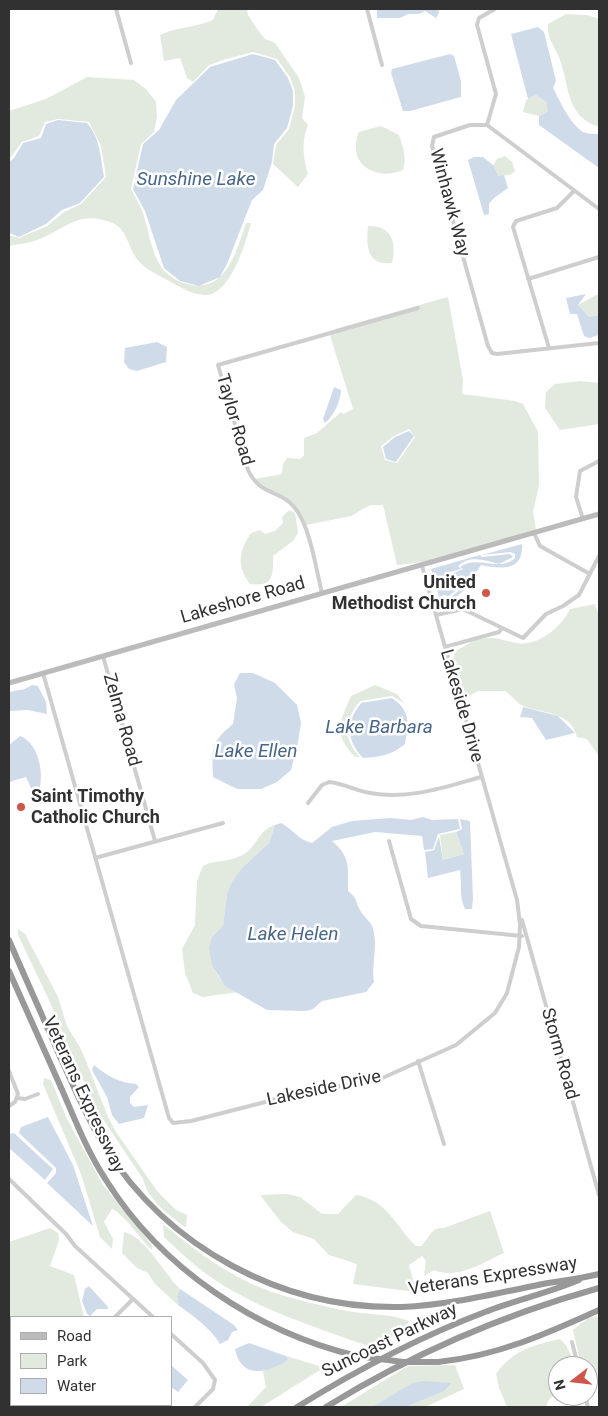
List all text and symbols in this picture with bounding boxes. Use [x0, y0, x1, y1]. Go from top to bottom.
street label: Winhawk Way [424, 147, 474, 259]
water label: Sunshine Lake [137, 169, 255, 191]
street label: Taylor Road [211, 372, 257, 468]
place label: United Methodist Church [332, 572, 476, 614]
street label: Lakeshore Road [178, 573, 308, 629]
marker: United Methodist Church [480, 587, 492, 599]
street label: Lakeside Drive [435, 647, 487, 765]
street label: Zelma Road [97, 671, 145, 769]
water label: Lake Barbara [325, 717, 433, 739]
water label: Lake Ellen [215, 741, 297, 763]
place label: Saint Timothy Catholic Church [31, 786, 160, 829]
marker: Saint Timothy Catholic Church [15, 801, 27, 813]
water label: Lake Helen [248, 924, 338, 946]
street label: Storm Road [536, 1006, 582, 1102]
street label: Veterans Expressway [37, 1013, 129, 1177]
street label: Lakeside Drive [265, 1066, 383, 1112]
street label: Veterans Expressway [407, 1253, 579, 1301]
street label: Suncoast Parkway [319, 1299, 461, 1383]
legend [10, 1316, 172, 1406]
text: Road [57, 1327, 91, 1345]
text: Park [57, 1352, 87, 1370]
north arrow [548, 1356, 598, 1406]
text: Water [57, 1377, 96, 1395]
text: N [550, 1378, 569, 1392]

